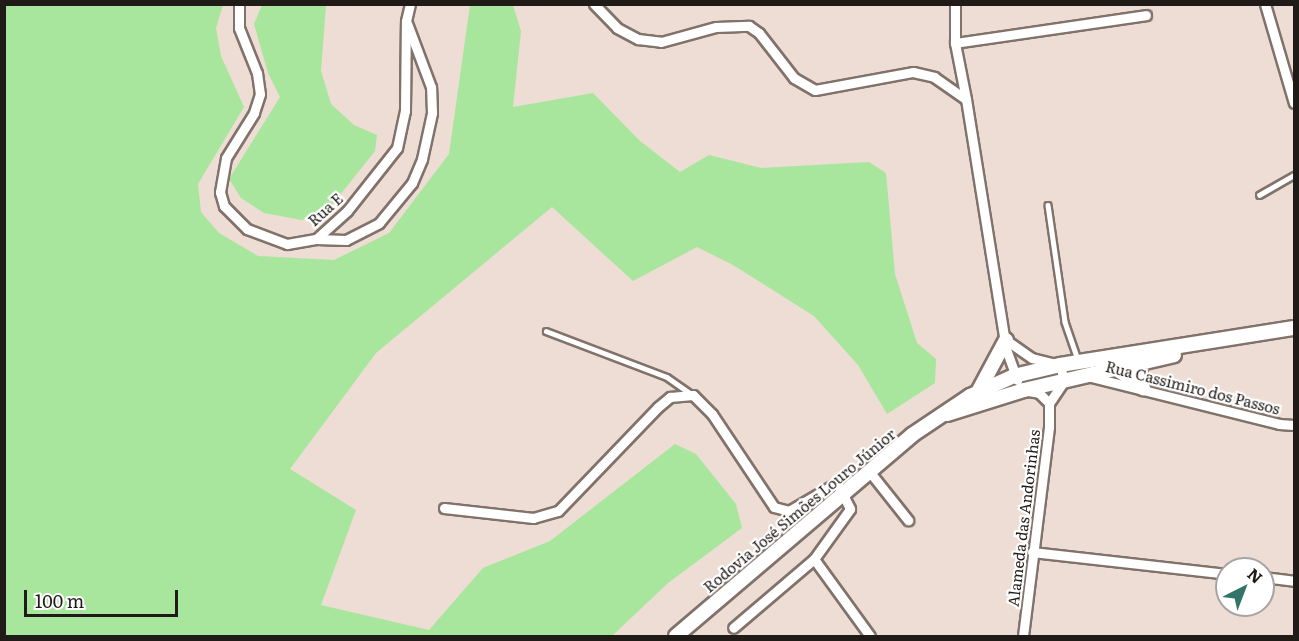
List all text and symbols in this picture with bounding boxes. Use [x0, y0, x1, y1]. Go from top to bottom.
street label: Rua E [304, 189, 346, 229]
street label: Rua Cassimiro dos Passos [1104, 357, 1282, 417]
street label: Rodovia José Simões Louro Júnior [699, 424, 899, 596]
street label: Alameda das Andorinhas [1003, 428, 1043, 608]
north arrow [1215, 557, 1275, 617]
text: N [1243, 562, 1269, 589]
scale bar [27, 578, 182, 616]
text: 100 m [35, 587, 84, 614]

